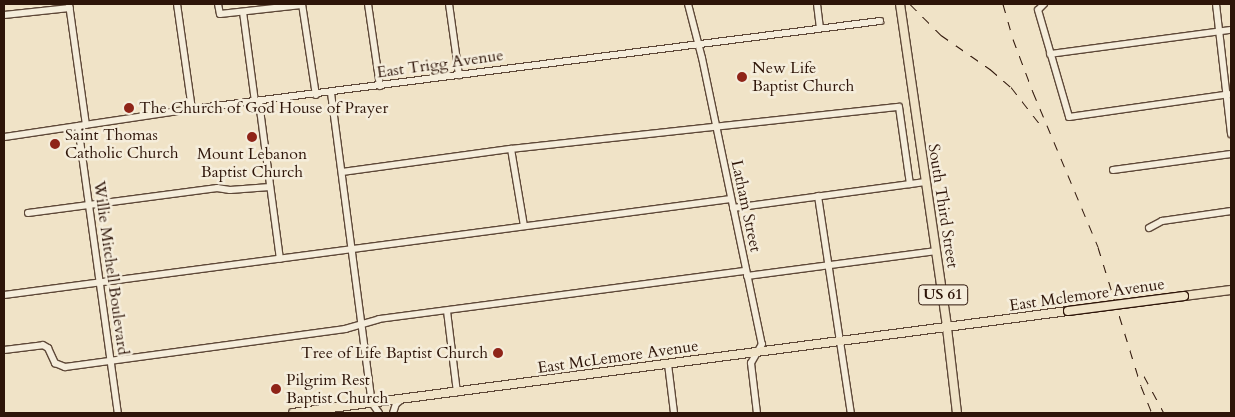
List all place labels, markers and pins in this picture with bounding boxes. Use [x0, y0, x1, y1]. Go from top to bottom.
place label: New Life Baptist Church [752, 58, 854, 96]
marker: New Life Baptist Church [736, 71, 748, 83]
place label: The Church of God House of Prayer [139, 98, 388, 118]
marker: The Church of God House of Prayer [123, 102, 135, 114]
place label: Saint Thomas Catholic Church [65, 125, 179, 163]
marker: Mount Lebanon Baptist Church [246, 131, 258, 143]
marker: Saint Thomas Catholic Church [49, 138, 61, 150]
place label: Mount Lebanon Baptist Church [197, 144, 307, 182]
place label: Tree of Life Baptist Church [301, 343, 488, 363]
marker: Tree of Life Baptist Church [492, 347, 504, 359]
place label: Pilgrim Rest Baptist Church [286, 370, 388, 408]
marker: Pilgrim Rest Baptist Church [270, 383, 282, 395]

